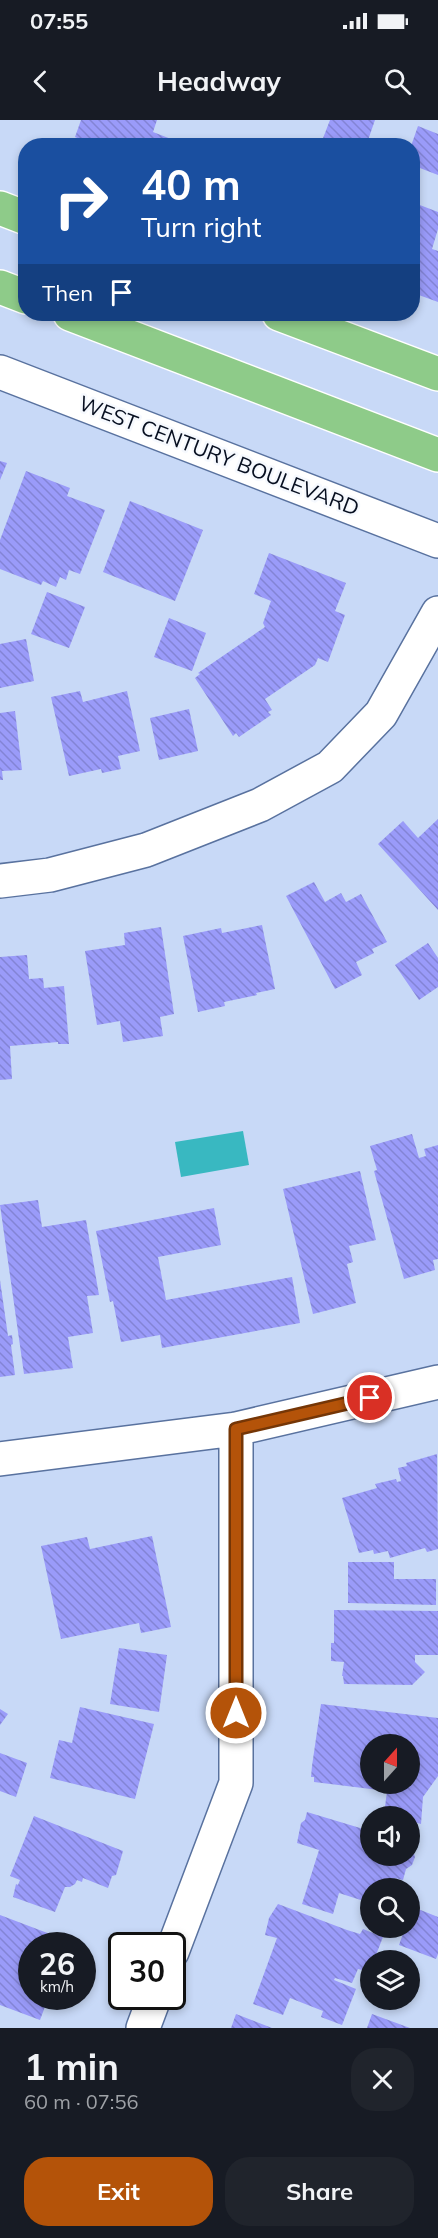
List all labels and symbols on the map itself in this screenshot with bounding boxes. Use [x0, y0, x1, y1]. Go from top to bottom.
street label: WEST CENTURY BOULEVARD [76, 390, 363, 521]
pin [344, 1372, 395, 1423]
position arrow [204, 1681, 268, 1745]
north arrow [360, 1734, 420, 1794]
speed limit sign: 30 [108, 1932, 186, 2010]

